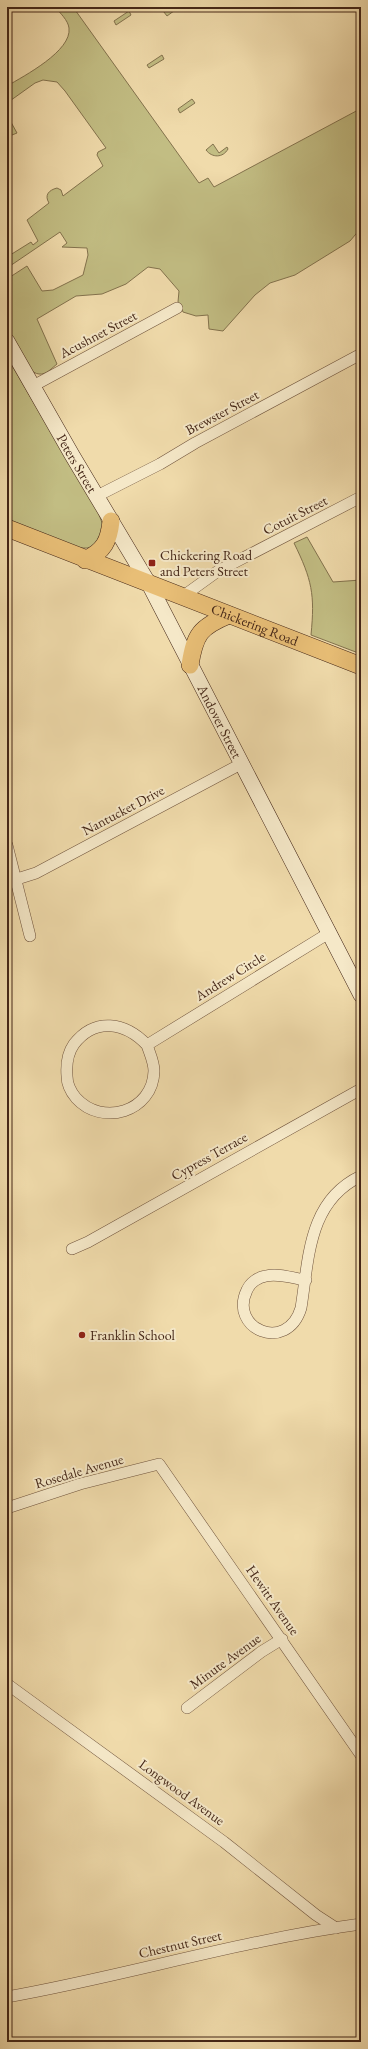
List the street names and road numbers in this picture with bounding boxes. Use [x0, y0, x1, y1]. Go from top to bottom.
street label: Acushnet Street [55, 306, 140, 362]
street label: Brewster Street [182, 385, 262, 439]
street label: Peters Street [53, 431, 102, 497]
street label: Cotuit Street [260, 491, 331, 539]
street label: Chickering Road [209, 599, 302, 650]
street label: Andover Street [193, 681, 247, 762]
street label: Nantucket Drive [79, 781, 168, 839]
street label: Andrew Circle [191, 947, 269, 1005]
street label: Cypress Terrace [168, 1127, 251, 1184]
street label: Rosedale Avenue [33, 1450, 126, 1492]
street label: Hewitt Avenue [242, 1561, 304, 1639]
street label: Minute Avenue [186, 1629, 265, 1693]
street label: Longwood Avenue [136, 1755, 229, 1829]
street label: Chestnut Street [137, 1926, 224, 1962]

